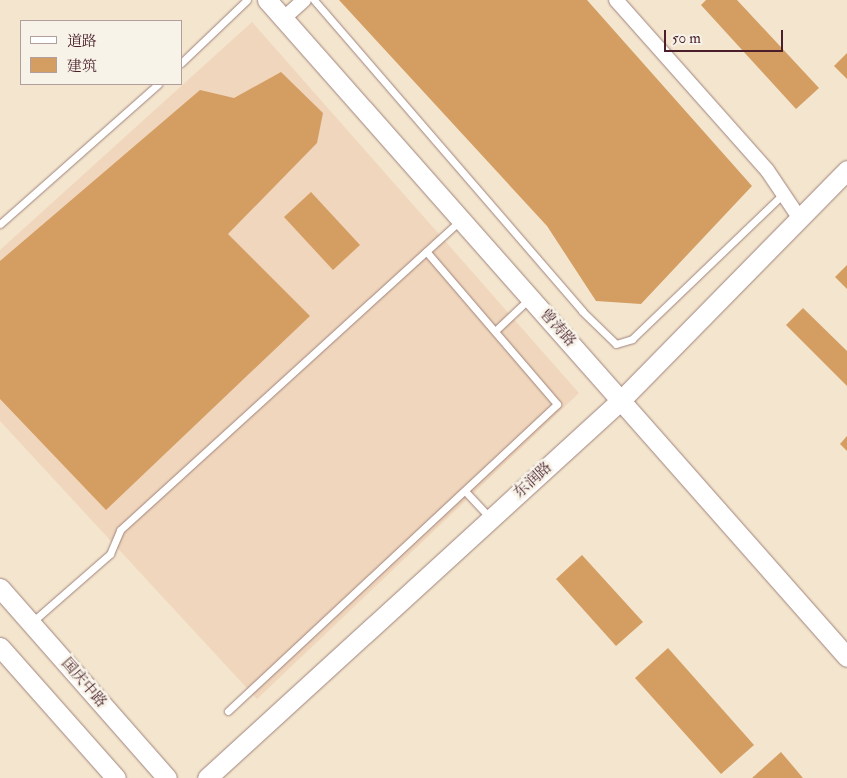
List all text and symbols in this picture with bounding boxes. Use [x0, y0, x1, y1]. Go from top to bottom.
legend [20, 20, 182, 85]
scale bar [667, 20, 786, 52]
text: 50 m [672, 29, 701, 48]
text: 道路 [67, 32, 97, 51]
text: 建筑 [67, 57, 97, 76]
street label: 曾涛路 [536, 305, 580, 351]
street label: 东润路 [510, 458, 556, 502]
street label: 国庆中路 [58, 654, 110, 712]

